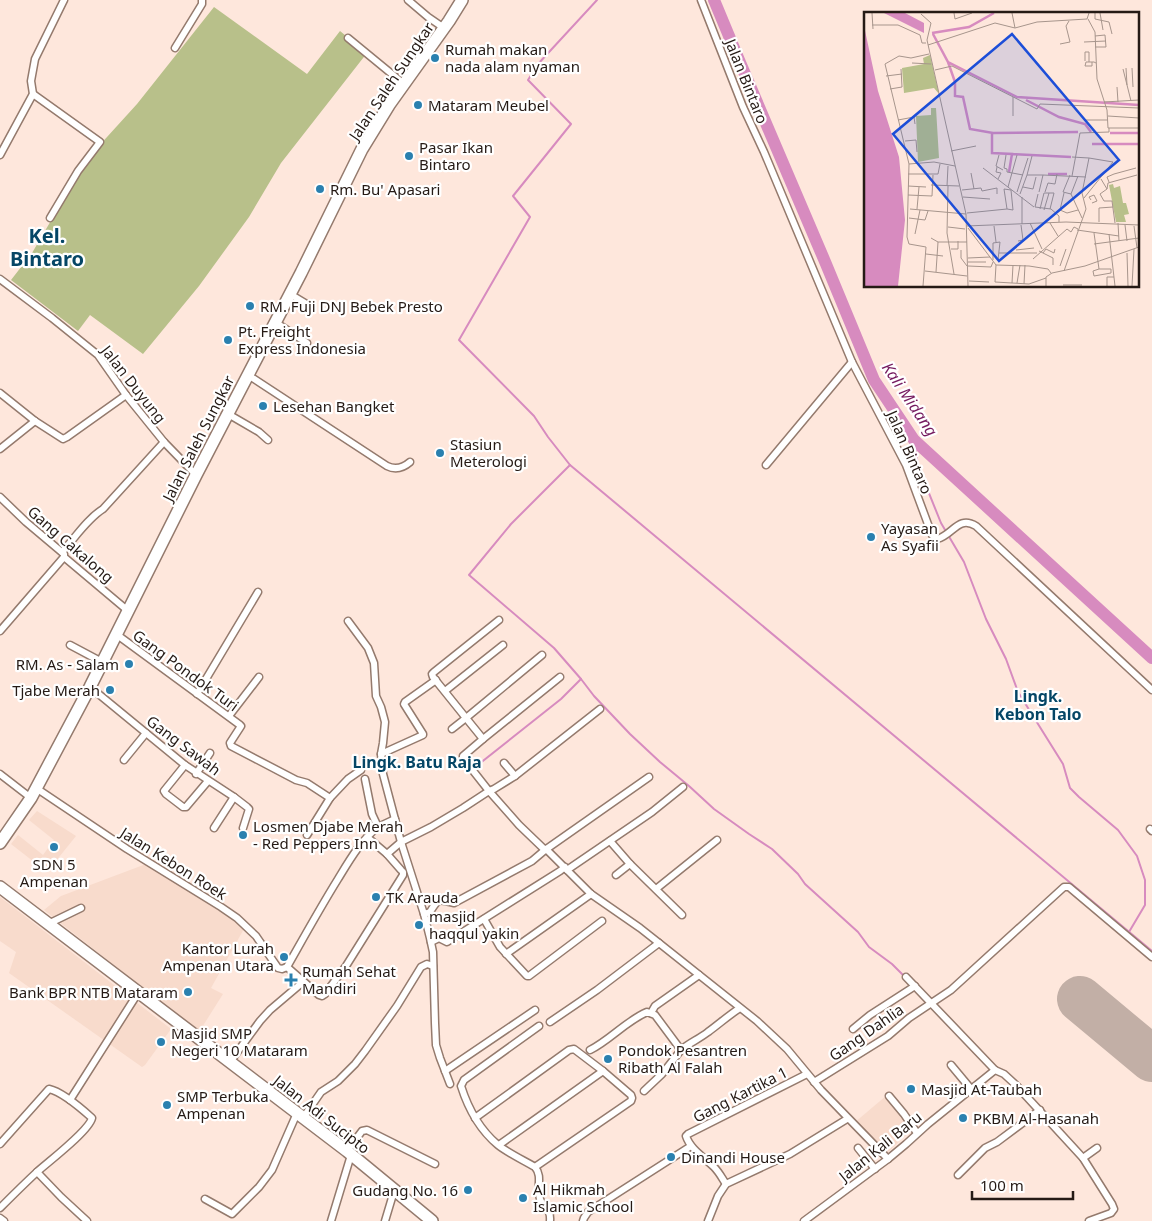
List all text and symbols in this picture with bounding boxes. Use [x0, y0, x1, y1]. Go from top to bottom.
inset map [864, 12, 1140, 288]
street label: Jalan Saleh Sungkar [343, 18, 438, 146]
street label: Jalan Bintaro [720, 34, 773, 126]
place label: Rumah makan nada alam nyaman [445, 39, 580, 76]
marker: Rumah makan nada alam nyaman [429, 52, 441, 64]
place label: Mataram Meubel [428, 95, 549, 115]
marker: Mataram Meubel [412, 99, 424, 111]
place label: Pasar Ikan Bintaro [419, 137, 493, 174]
marker: Pasar Ikan Bintaro [403, 150, 415, 162]
place label: Rm. Bu' Apasari [330, 179, 440, 199]
marker: Rm. Bu' Apasari [314, 183, 326, 195]
district label: Kel. Bintaro [10, 222, 84, 272]
place label: RM. Fuji DNJ Bebek Presto [260, 296, 443, 316]
marker: RM. Fuji DNJ Bebek Presto [244, 300, 256, 312]
place label: Pt. Freight Express Indonesia [238, 321, 366, 358]
marker: Pt. Freight Express Indonesia [222, 334, 234, 346]
street label: Jalan Duyung [96, 339, 171, 427]
water label: Kali Midang [877, 358, 943, 440]
street label: Jalan Saleh Sungkar [157, 372, 238, 506]
place label: Lesehan Bangket [273, 396, 395, 416]
marker: Lesehan Bangket [257, 400, 269, 412]
street label: Jalan Bintaro [882, 405, 937, 497]
place label: Stasiun Meterologi [450, 434, 527, 471]
marker: Stasiun Meterologi [434, 447, 446, 459]
street label: Gang Cakalong [24, 501, 118, 587]
place label: Yayasan As Syafii [881, 518, 939, 555]
marker: Yayasan As Syafii [865, 531, 877, 543]
street label: Gang Pondok Turi [129, 625, 243, 715]
place label: RM. As - Salam [16, 654, 119, 674]
marker: RM. As - Salam [123, 658, 135, 670]
place label: Tjabe Merah [12, 680, 100, 700]
marker: Tjabe Merah [104, 684, 116, 696]
district label: Lingk. Kebon Talo [994, 685, 1082, 725]
street label: Gang Sawah [143, 711, 225, 779]
district label: Lingk. Batu Raja [353, 751, 481, 773]
place label: Losmen Djabe Merah - Red Peppers Inn [253, 816, 403, 853]
street label: Jalan Kebon Roek [115, 821, 231, 904]
marker: Losmen Djabe Merah - Red Peppers Inn [237, 829, 249, 841]
marker: SDN 5 Ampenan [48, 841, 60, 853]
place label: SDN 5 Ampenan [20, 854, 88, 891]
place label: TK Arauda [386, 887, 458, 907]
marker: TK Arauda [370, 891, 382, 903]
place label: masjid haqqul yakin [429, 906, 519, 943]
marker: masjid haqqul yakin [413, 919, 425, 931]
place label: Kantor Lurah Ampenan Utara [163, 938, 274, 975]
marker: Kantor Lurah Ampenan Utara [278, 951, 290, 963]
place label: Rumah Sehat Mandiri [302, 961, 397, 998]
marker: Rumah Sehat Mandiri [284, 973, 298, 987]
place label: Bank BPR NTB Mataram [9, 982, 178, 1002]
marker: Bank BPR NTB Mataram [182, 986, 194, 998]
street label: Gang Dahlia [825, 999, 907, 1065]
place label: Masjid SMP Negeri 10 Mataram [171, 1023, 308, 1060]
marker: Masjid SMP Negeri 10 Mataram [155, 1036, 167, 1048]
place label: Pondok Pesantren Ribath Al Falah [618, 1040, 747, 1077]
marker: Pondok Pesantren Ribath Al Falah [602, 1053, 614, 1065]
street label: Gang Kartika 1 [689, 1062, 791, 1126]
street label: Jalan Adi Sucipto [268, 1069, 374, 1158]
place label: Masjid At-Taubah [921, 1079, 1042, 1099]
marker: Masjid At-Taubah [905, 1083, 917, 1095]
place label: SMP Terbuka Ampenan [177, 1086, 269, 1123]
marker: SMP Terbuka Ampenan [161, 1099, 173, 1111]
street label: Jalan Kali Baru [833, 1106, 926, 1187]
place label: PKBM Al-Hasanah [973, 1108, 1099, 1128]
marker: PKBM Al-Hasanah [957, 1112, 969, 1124]
place label: Dinandi House [681, 1147, 785, 1167]
marker: Dinandi House [665, 1151, 677, 1163]
scale bar [972, 1168, 1073, 1200]
text: 100 m [980, 1175, 1024, 1195]
place label: Al Hikmah Islamic School [533, 1179, 633, 1216]
place label: Gudang No. 16 [352, 1180, 458, 1200]
marker: Gudang No. 16 [462, 1184, 474, 1196]
marker: Al Hikmah Islamic School [517, 1192, 529, 1204]

